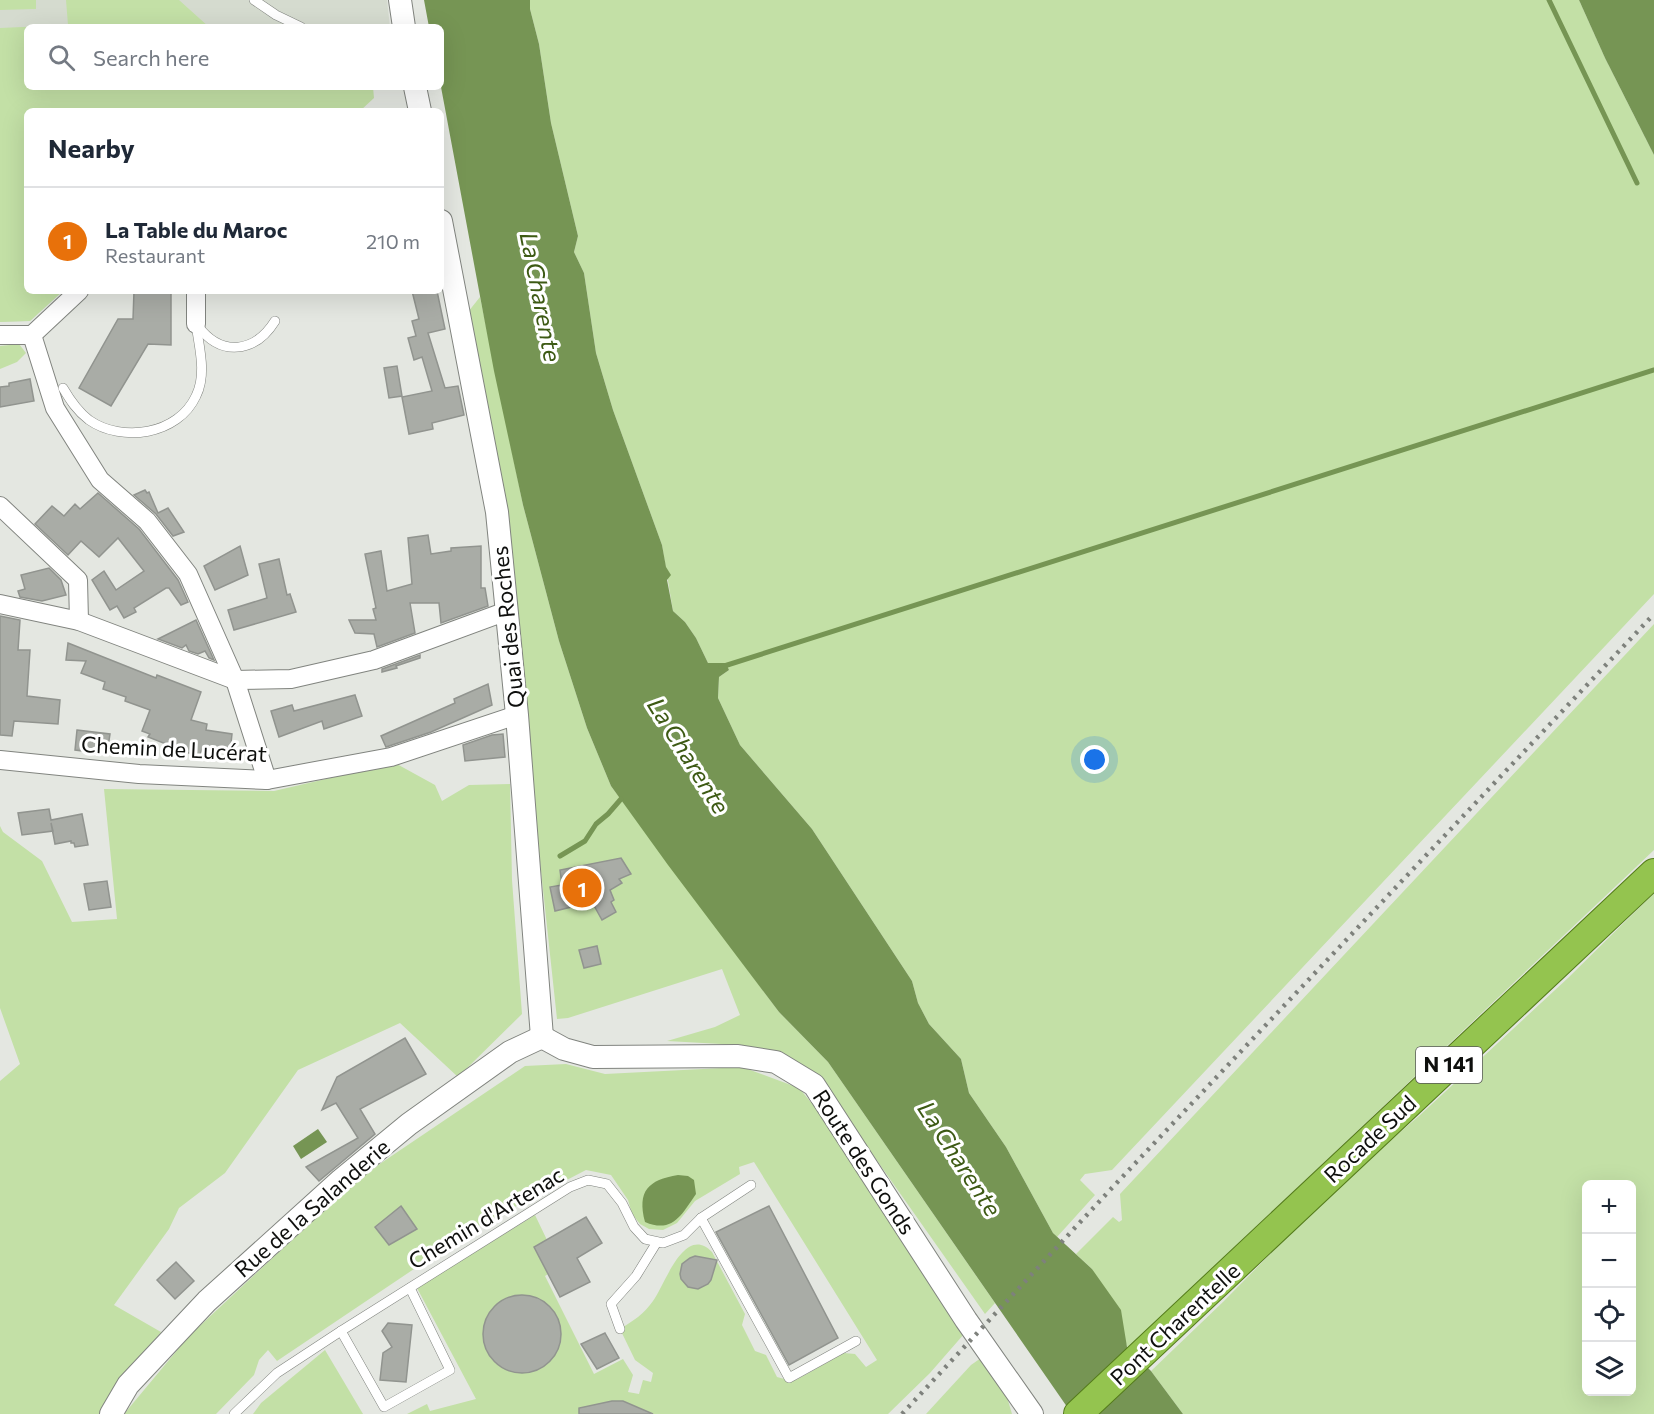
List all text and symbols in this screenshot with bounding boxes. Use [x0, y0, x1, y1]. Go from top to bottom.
search box [24, 24, 444, 90]
icon: search [45, 41, 78, 74]
text: Search here [93, 44, 209, 71]
text: Nearby [48, 132, 135, 163]
text: La Table du Maroc [105, 216, 287, 243]
text: 1 [63, 229, 72, 253]
text: 210 m [366, 229, 420, 253]
water label: La Charente [515, 229, 568, 364]
text: Restaurant [105, 243, 205, 267]
street label: Quai des Roches [486, 545, 529, 709]
water label: La Charente [642, 692, 737, 819]
street label: Chemin de Lucérat [80, 730, 268, 767]
your location [1080, 745, 1109, 774]
pin: 1 [562, 866, 602, 910]
road number: N 141 [1416, 1047, 1482, 1083]
street label: Route des Gonds [808, 1084, 921, 1239]
street label: Rocade Sud [1318, 1089, 1421, 1188]
water label: La Charente [912, 1095, 1008, 1222]
street label: Rue de la Salanderie [228, 1133, 395, 1282]
street label: Chemin d'Artenac [403, 1161, 568, 1275]
map controls [1582, 1180, 1636, 1396]
button: + [1582, 1180, 1636, 1234]
button: − [1582, 1234, 1636, 1288]
street label: Pont Charentelle [1104, 1257, 1245, 1391]
button: locate [1582, 1288, 1636, 1342]
button: layers [1582, 1342, 1636, 1396]

